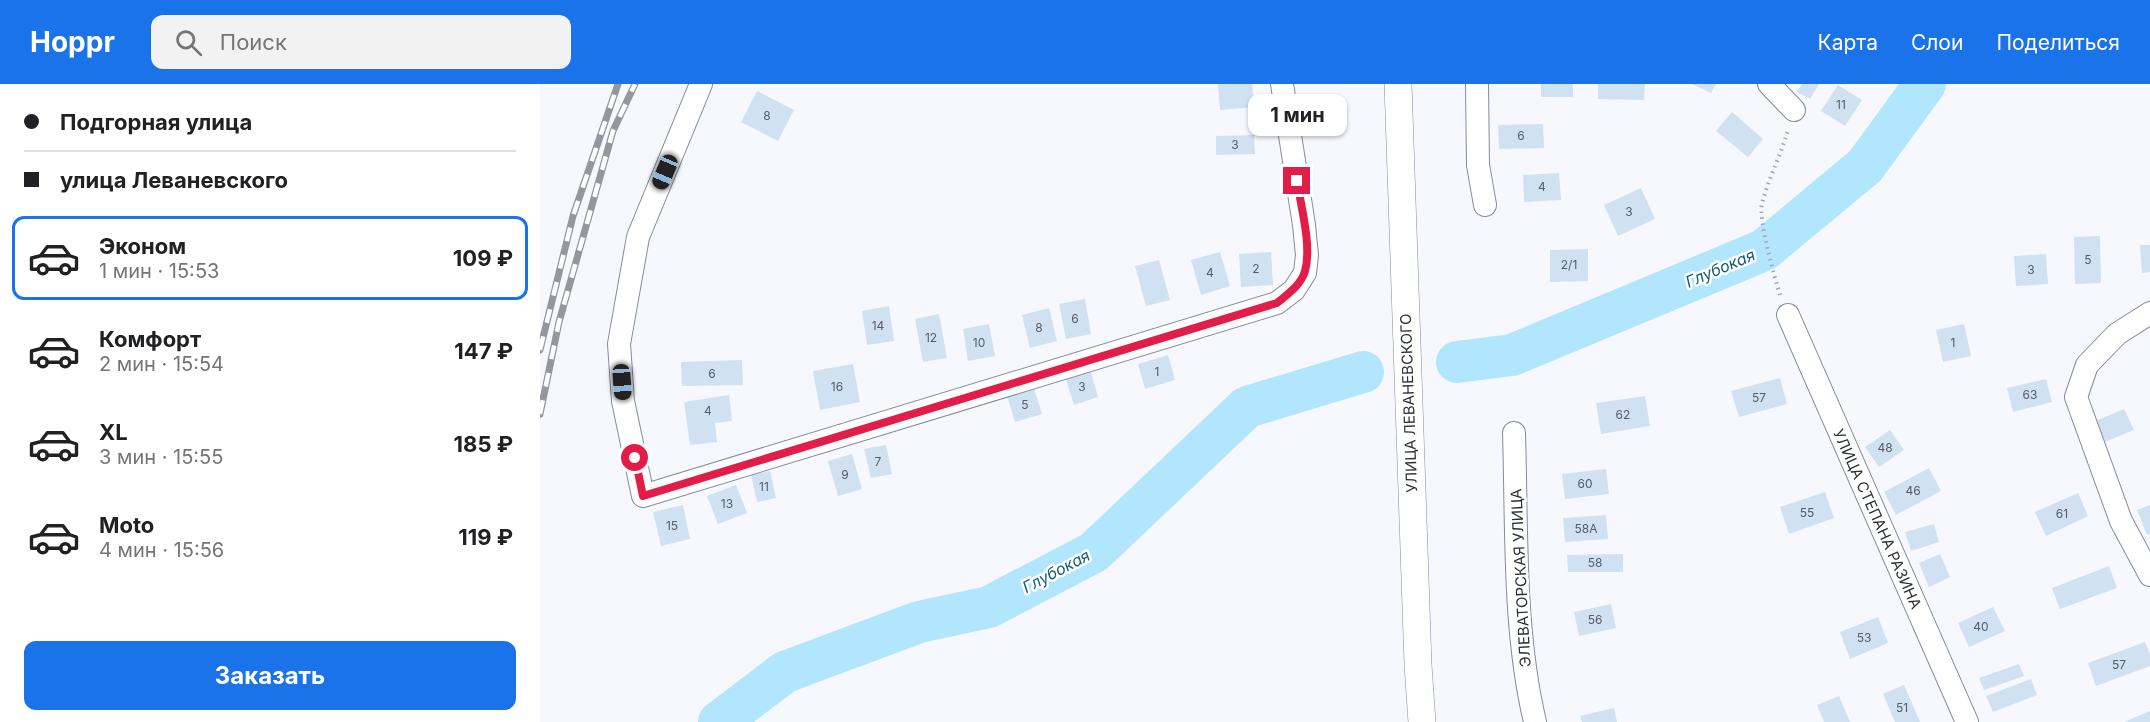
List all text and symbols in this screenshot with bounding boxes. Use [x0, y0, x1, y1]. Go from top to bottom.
search box [151, 15, 571, 69]
text: Hoppr [30, 25, 115, 59]
icon: search [172, 26, 205, 59]
text: Поиск [220, 29, 287, 55]
text: Карта [1818, 30, 1878, 55]
text: Слои [1911, 30, 1963, 55]
text: Поделиться [1996, 30, 2120, 55]
callout: 1 мин [1248, 94, 1347, 136]
house number: 11 [1836, 97, 1846, 112]
text: 1 мин [1270, 103, 1325, 127]
house number: 8 [763, 108, 771, 123]
text: Подгорная улица [60, 109, 252, 135]
house number: 6 [1517, 128, 1525, 143]
house number: 3 [1231, 137, 1239, 152]
car [650, 152, 680, 192]
text: улица Леваневского [60, 167, 288, 193]
route end [1283, 167, 1310, 194]
house number: 4 [1538, 179, 1546, 194]
house number: 3 [1625, 204, 1633, 219]
icon: car [27, 231, 81, 285]
text: Эконом [99, 233, 186, 259]
water label: Глубокая [1682, 244, 1758, 292]
text: 109 ₽ [453, 245, 513, 271]
house number: 5 [2084, 252, 2092, 267]
house number: 2/1 [1561, 257, 1577, 272]
text: 1 мин · 15:53 [99, 259, 219, 283]
house number: 2 [1252, 261, 1260, 276]
house number: 3 [2027, 262, 2035, 277]
house number: 4 [1206, 265, 1214, 280]
house number: 6 [1071, 311, 1079, 326]
street label: УЛИЦА ЛЕВАНЕВСКОГО [1396, 313, 1421, 493]
house number: 14 [872, 318, 885, 333]
house number: 8 [1035, 320, 1043, 335]
icon: car [27, 324, 81, 378]
text: Комфорт [99, 326, 201, 352]
house number: 12 [925, 330, 937, 345]
house number: 10 [973, 335, 985, 350]
house number: 1 [1951, 335, 1955, 350]
text: 147 ₽ [454, 338, 513, 364]
text: 2 мин · 15:54 [99, 352, 224, 376]
car [612, 363, 632, 401]
house number: 1 [1155, 364, 1159, 379]
house number: 6 [708, 366, 716, 381]
house number: 16 [831, 379, 843, 394]
house number: 3 [1078, 379, 1086, 394]
house number: 63 [2023, 387, 2037, 402]
house number: 57 [1752, 390, 1766, 405]
house number: 5 [1021, 397, 1029, 412]
house number: 4 [704, 403, 712, 418]
house number: 62 [1616, 407, 1630, 422]
icon: car [27, 417, 81, 471]
text: XL [99, 419, 128, 445]
street label: УЛИЦА СТЕПАНА РАЗИНА [1829, 426, 1926, 612]
text: 185 ₽ [454, 431, 513, 457]
house number: 48 [1877, 440, 1893, 455]
route start [621, 444, 648, 471]
text: 3 мин · 15:55 [99, 445, 223, 469]
house number: 7 [875, 454, 882, 469]
house number: 9 [841, 467, 849, 482]
house number: 60 [1577, 476, 1593, 491]
house number: 11 [759, 479, 769, 494]
house number: 46 [1905, 483, 1921, 498]
street label: ЭЛЕВАТОРСКАЯ УЛИЦА [1506, 488, 1535, 668]
house number: 13 [721, 496, 733, 511]
house number: 55 [1800, 505, 1814, 520]
house number: 61 [2056, 506, 2068, 521]
icon: car [27, 510, 81, 564]
text: Moto [99, 512, 154, 538]
house number: 15 [666, 518, 678, 533]
house number: 58А [1575, 521, 1598, 536]
text: 119 ₽ [458, 524, 513, 550]
text: 4 мин · 15:56 [99, 538, 224, 562]
water label: Глубокая [1019, 545, 1093, 597]
house number: 58 [1588, 555, 1602, 570]
house number: 56 [1588, 612, 1602, 627]
house number: 40 [1973, 619, 1989, 634]
house number: 53 [1857, 630, 1871, 645]
button: Заказать [24, 641, 516, 710]
house number: 57 [2112, 657, 2126, 672]
house number: 51 [1896, 700, 1908, 715]

